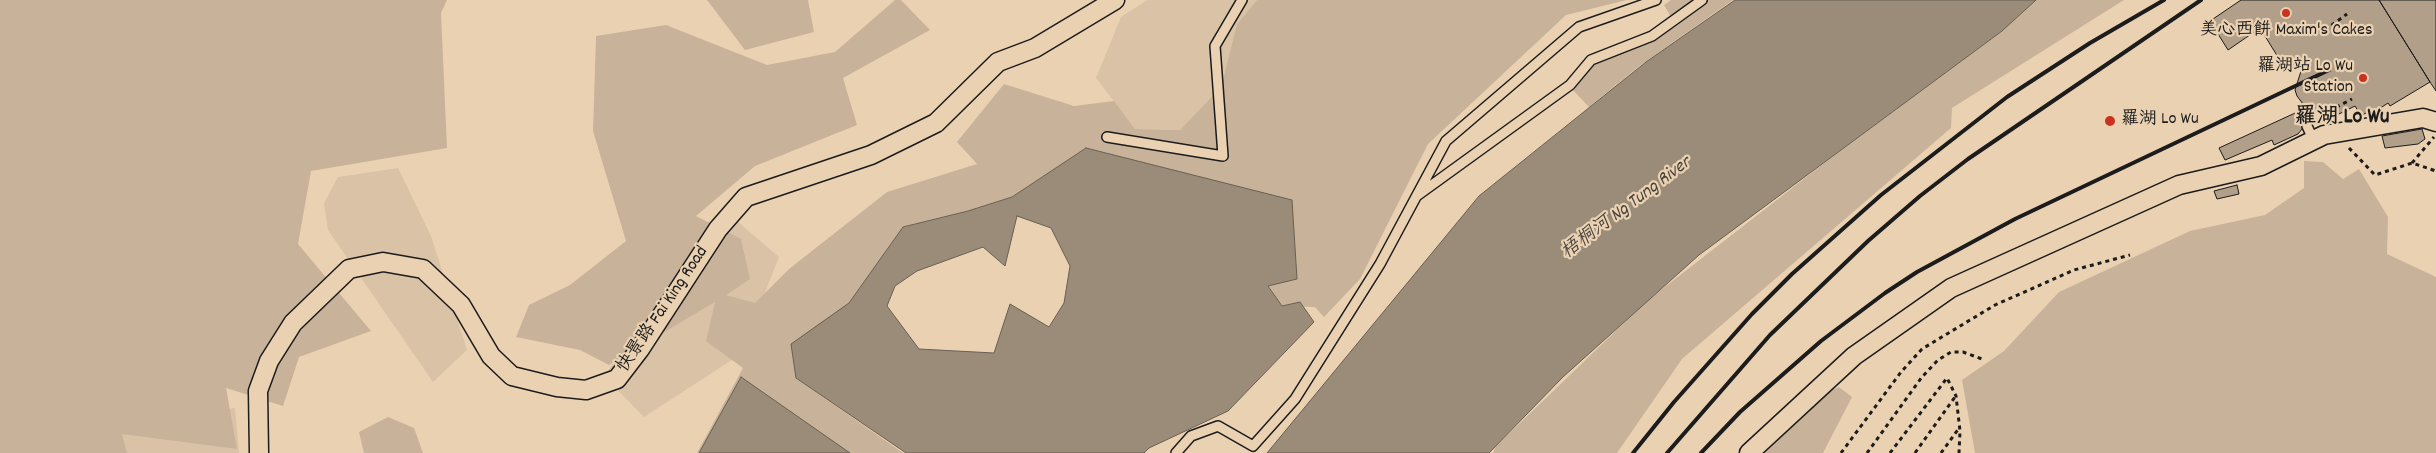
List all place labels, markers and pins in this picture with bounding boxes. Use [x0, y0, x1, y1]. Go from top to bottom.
marker: 美心西餅 Maxim's Cakes [2280, 7, 2292, 19]
place label: 美心西餅 Maxim's Cakes [2200, 21, 2372, 43]
place label: 羅湖站 Lo Wu Station [2257, 57, 2353, 100]
marker: 羅湖站 Lo Wu Station [2357, 72, 2369, 84]
place label: 羅湖 Lo Wu [2121, 110, 2199, 132]
marker: 羅湖 Lo Wu [2103, 114, 2117, 128]

